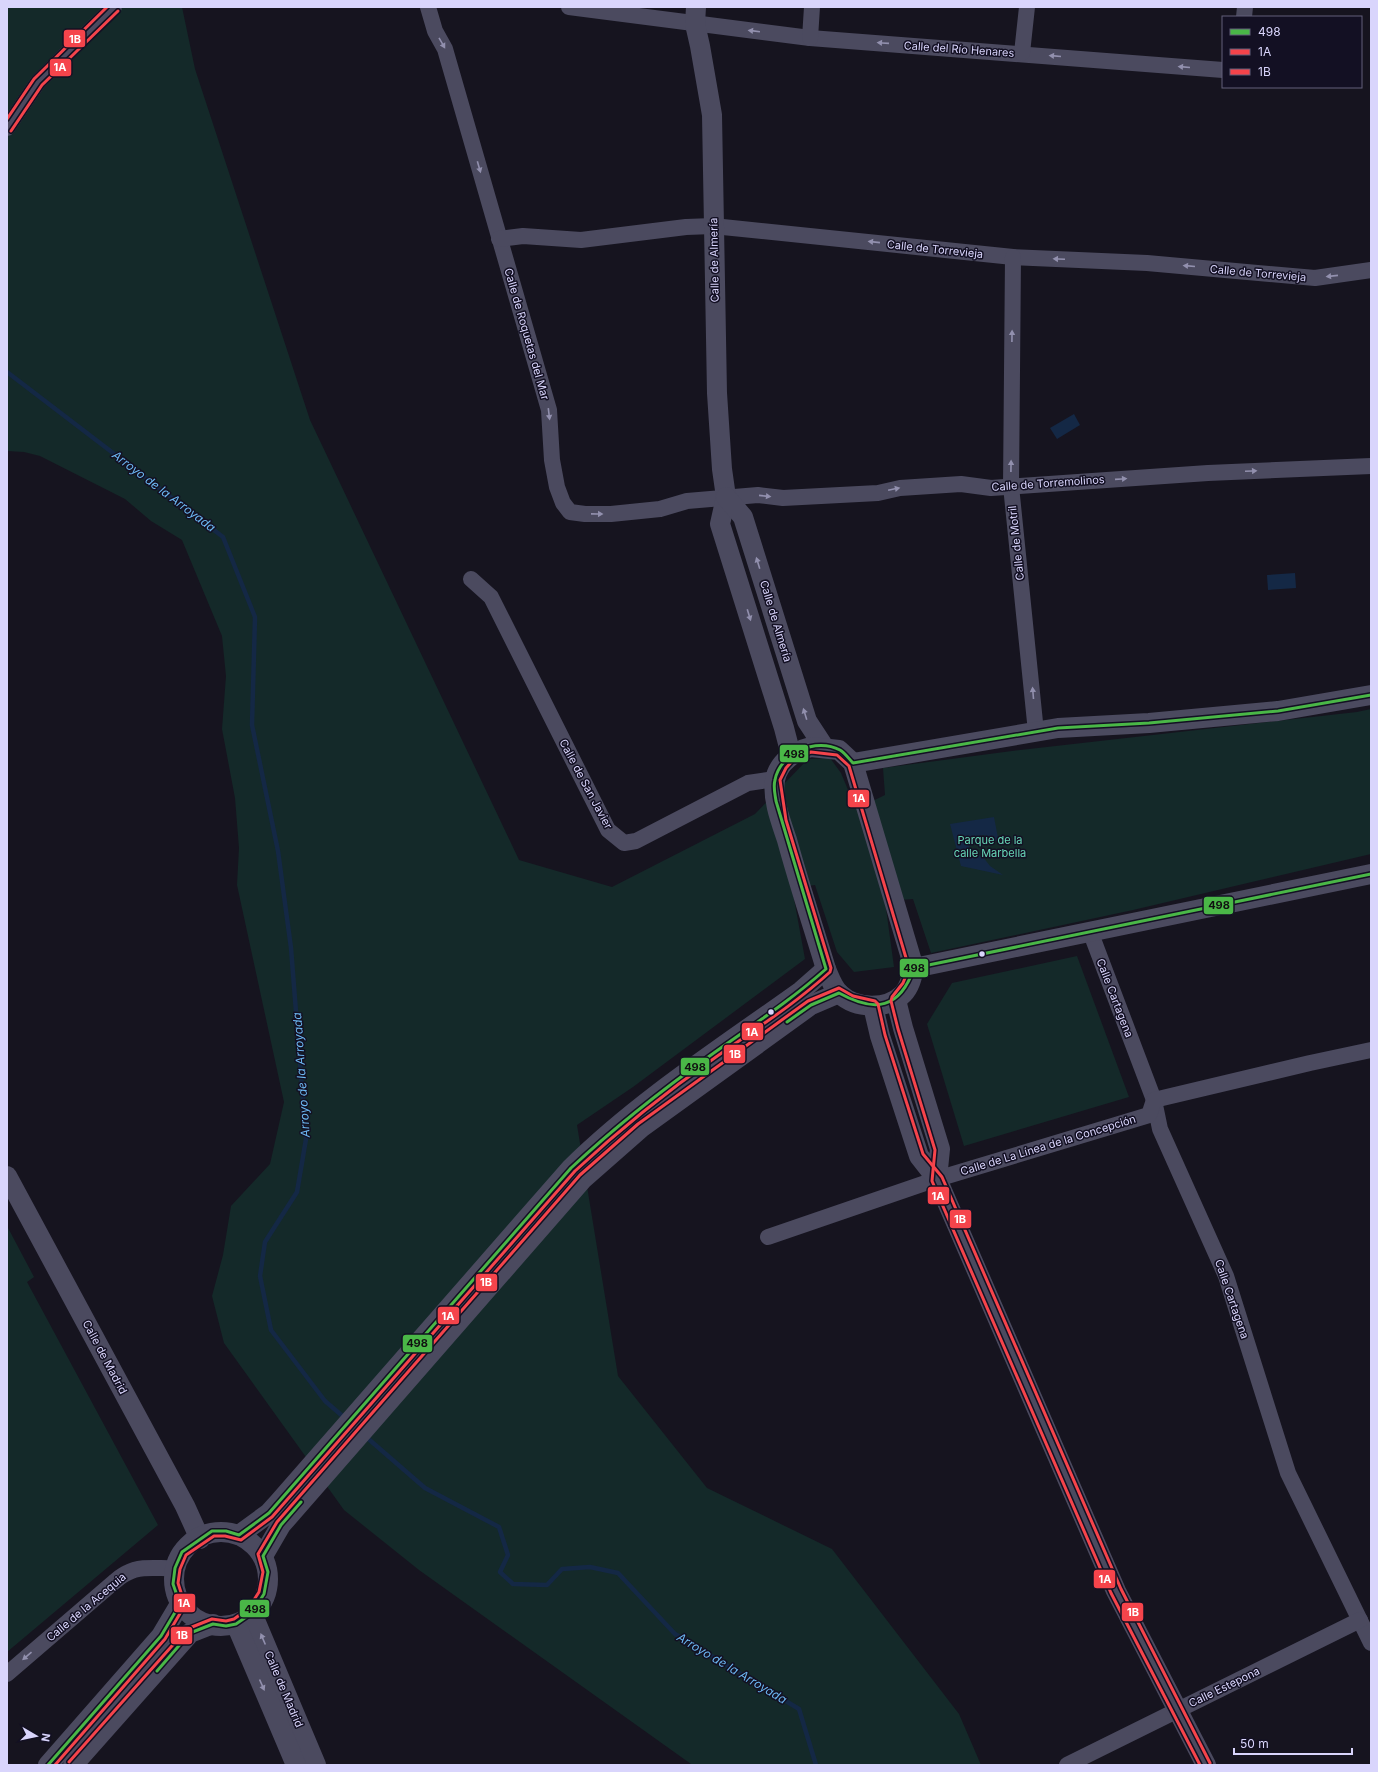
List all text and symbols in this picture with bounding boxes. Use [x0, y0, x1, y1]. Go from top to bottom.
legend [1222, 16, 1362, 88]
text: 498 [1258, 24, 1281, 39]
one-way arrow [748, 28, 760, 34]
line badge: 1B [63, 29, 86, 48]
text: 1B [69, 32, 81, 46]
one-way arrow [438, 37, 445, 49]
street label: Calle del Río Henares [903, 38, 1015, 60]
one-way arrow [877, 40, 889, 47]
text: 1A [1258, 44, 1271, 59]
one-way arrow [1049, 53, 1061, 59]
line badge: 1A [49, 58, 72, 77]
text: 1A [54, 60, 66, 74]
one-way arrow [1178, 64, 1190, 70]
text: 1B [1258, 64, 1271, 79]
one-way arrow [476, 162, 482, 174]
street label: Calle de Almería [706, 218, 722, 302]
street label: Calle de Torrevieja [886, 237, 984, 261]
one-way arrow [868, 239, 880, 246]
one-way arrow [1052, 256, 1065, 262]
street label: Calle de Torrevieja [1209, 262, 1307, 284]
one-way arrow [1183, 263, 1195, 270]
street label: Calle de Roquetas del Mar [501, 267, 553, 401]
one-way arrow [1326, 272, 1338, 279]
one-way arrow [1009, 329, 1015, 342]
one-way arrow [545, 408, 552, 420]
water label: Arroyo de la Arroyada [109, 447, 219, 535]
one-way arrow [1008, 459, 1014, 472]
one-way arrow [1245, 468, 1257, 475]
street label: Calle de Torremolinos [991, 472, 1105, 494]
one-way arrow [1115, 475, 1127, 482]
one-way arrow [888, 486, 900, 492]
one-way arrow [759, 493, 771, 499]
street label: Calle de Motril [1005, 505, 1027, 581]
one-way arrow [591, 511, 604, 517]
one-way arrow [755, 557, 761, 569]
street label: Calle de Almería [757, 578, 795, 664]
one-way arrow [746, 609, 752, 621]
one-way arrow [1030, 687, 1036, 699]
one-way arrow [802, 707, 808, 719]
street label: Calle de San Javier [556, 737, 616, 831]
line badge: 498 [779, 744, 809, 763]
text: 498 [783, 747, 805, 761]
line badge: 1A [847, 789, 870, 808]
text: 1A [853, 791, 865, 805]
park label: Parque de la calle Marbella [954, 833, 1026, 860]
line badge: 498 [1203, 896, 1234, 915]
text: 498 [1208, 898, 1230, 912]
unlabelled marker [977, 949, 987, 959]
street label: Calle Cartagena [1094, 957, 1136, 1039]
line badge: 498 [899, 958, 929, 978]
text: 498 [903, 961, 925, 975]
unlabelled marker [766, 1007, 776, 1017]
water label: Arroyo de la Arroyada [289, 1012, 313, 1139]
line badge: 1A [741, 1022, 764, 1041]
text: 1A [746, 1025, 758, 1039]
line badge: 1B [723, 1044, 746, 1064]
text: 1B [729, 1047, 741, 1061]
line badge: 498 [680, 1057, 710, 1076]
text: 498 [684, 1060, 706, 1074]
street label: Calle de La Línea de la Concepción [959, 1112, 1137, 1178]
line badge: 1A [927, 1186, 950, 1205]
text: 1A [932, 1189, 944, 1203]
line badge: 1B [949, 1209, 972, 1229]
text: 1B [954, 1212, 966, 1226]
street label: Calle Cartagena [1212, 1257, 1252, 1341]
line badge: 1B [475, 1273, 498, 1292]
text: 1B [480, 1275, 492, 1289]
line badge: 1A [437, 1306, 460, 1325]
text: 1A [442, 1309, 454, 1323]
street label: Calle de Madrid [80, 1318, 130, 1396]
line badge: 498 [402, 1334, 433, 1353]
text: 498 [406, 1336, 428, 1350]
line badge: 1A [1093, 1569, 1116, 1589]
street label: Calle de la Acequia [43, 1570, 129, 1644]
text: 1A [1099, 1572, 1111, 1586]
line badge: 1A [173, 1593, 196, 1613]
text: 1A [178, 1596, 190, 1610]
line badge: 498 [239, 1599, 270, 1618]
text: 498 [244, 1602, 266, 1616]
line badge: 1B [1121, 1602, 1144, 1622]
text: 1B [1127, 1605, 1139, 1619]
line badge: 1B [170, 1626, 193, 1645]
text: 1B [176, 1628, 188, 1642]
water label: Arroyo de la Arroyada [673, 1629, 790, 1707]
one-way arrow [260, 1632, 266, 1644]
street label: Calle de Madrid [262, 1649, 306, 1729]
one-way arrow [23, 1651, 32, 1660]
street label: Calle Estepona [1186, 1664, 1262, 1710]
one-way arrow [260, 1680, 266, 1692]
north arrow [16, 1716, 56, 1756]
scale bar [1234, 1730, 1352, 1756]
text: N [38, 1732, 53, 1743]
text: 50 m [1240, 1736, 1269, 1751]

